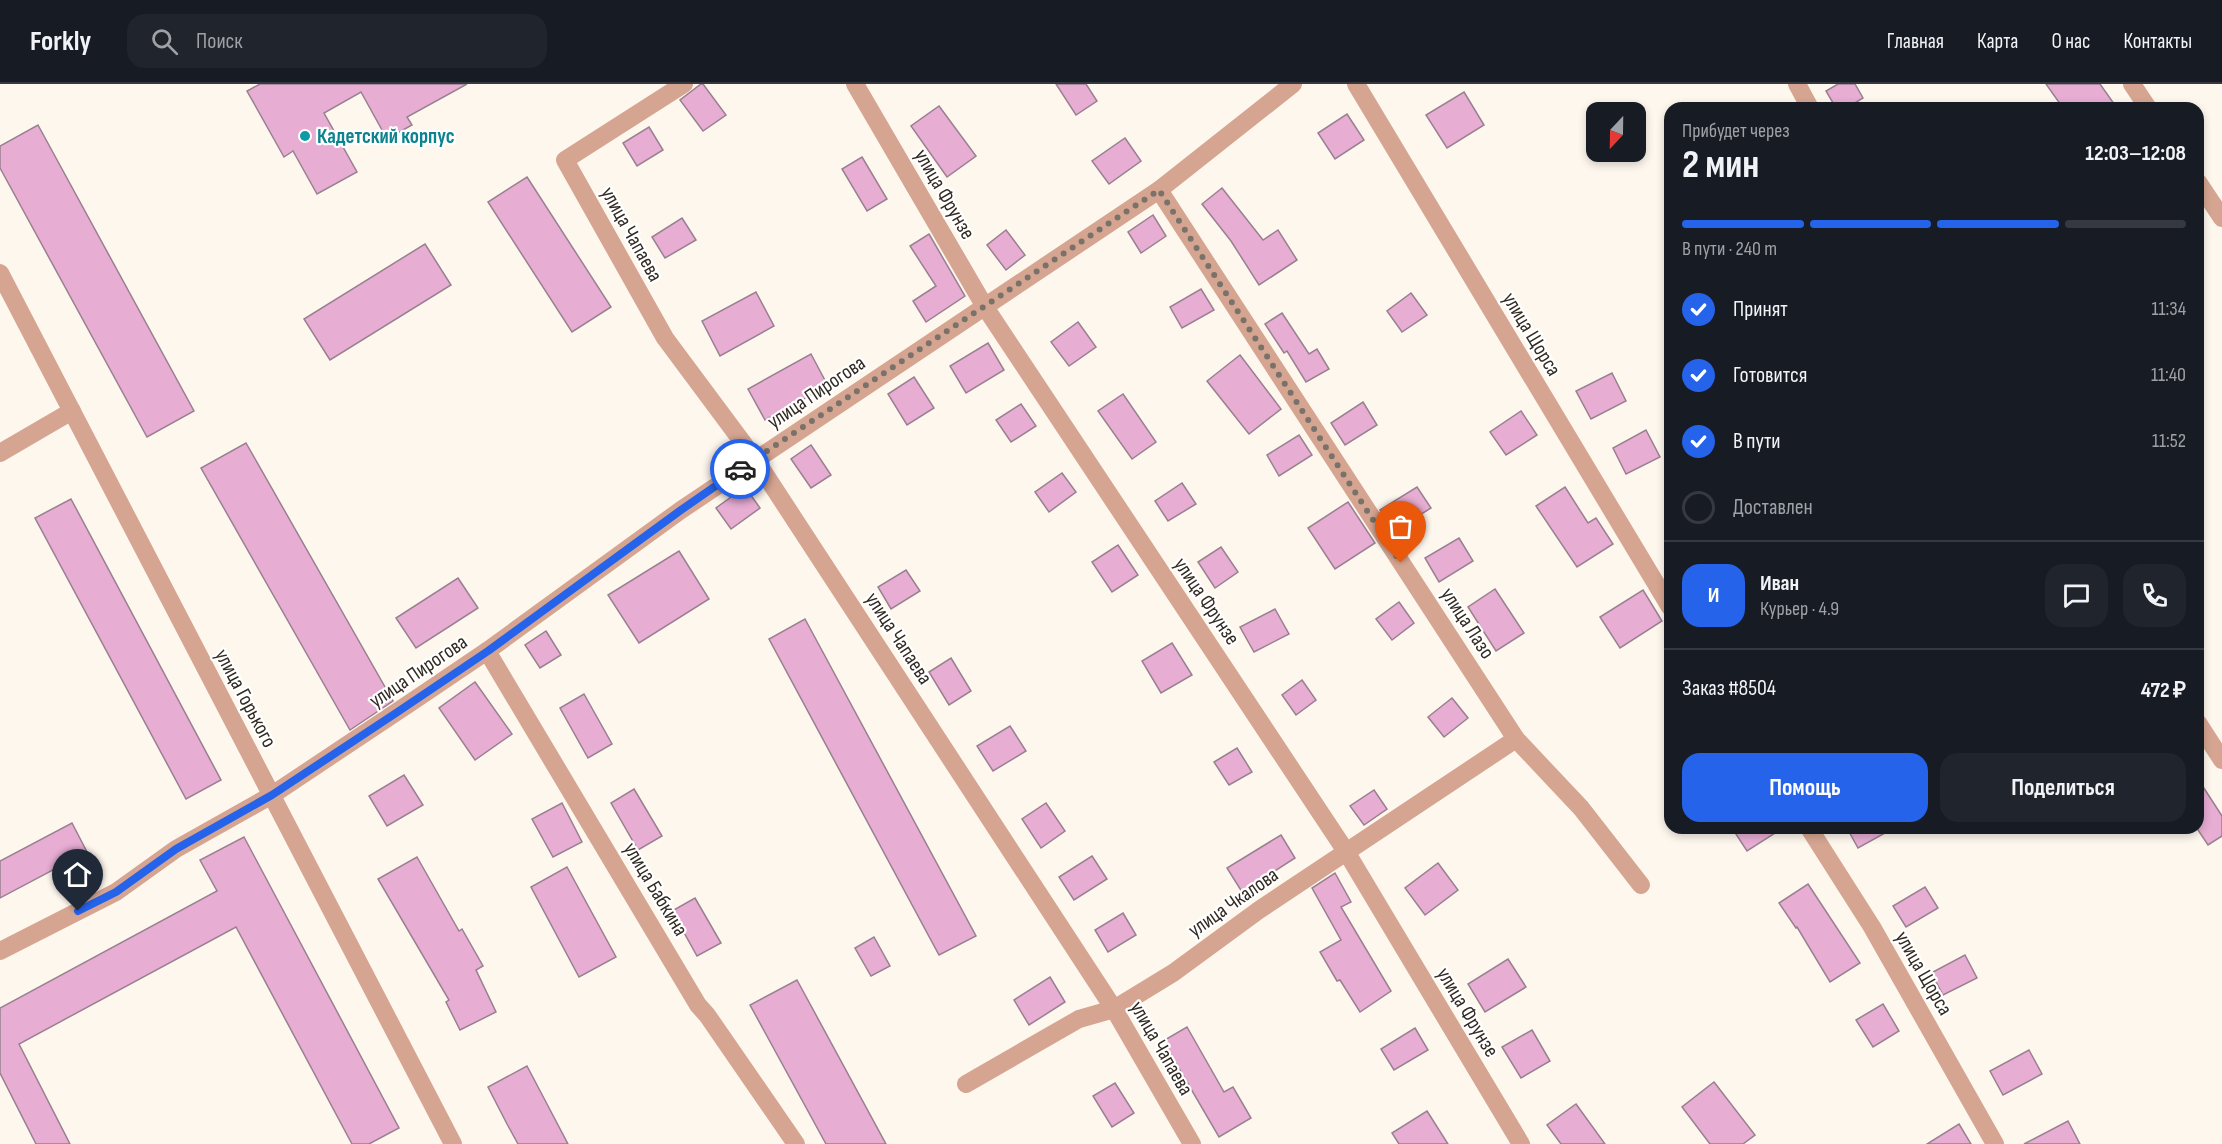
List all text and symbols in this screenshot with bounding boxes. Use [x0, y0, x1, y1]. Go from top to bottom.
search box [127, 14, 547, 68]
text: Forkly [30, 25, 91, 58]
icon: search [148, 25, 181, 58]
text: Поиск [196, 28, 243, 55]
text: Главная [1887, 29, 1944, 54]
text: Карта [1977, 29, 2018, 54]
text: О нас [2051, 29, 2090, 54]
text: Контакты [2123, 29, 2192, 54]
north arrow [1586, 102, 1646, 162]
map controls [1586, 102, 1646, 162]
text: Прибудет через [1682, 119, 1790, 143]
place label: Кадетский корпус [317, 124, 455, 149]
marker: Кадетский корпус [298, 129, 312, 143]
text: 12:03–12:08 [2085, 140, 2186, 167]
text: 2 мин [1682, 142, 1759, 189]
street label: улица Фрунзе [909, 145, 980, 244]
street label: улица Чапаева [595, 182, 668, 286]
text: В пути · 240 m [1682, 237, 1777, 261]
street label: улица Щорса [1497, 288, 1566, 381]
icon: check [1682, 293, 1715, 326]
text: Принят [1733, 296, 1788, 323]
text: 11:34 [2151, 297, 2186, 321]
street label: улица Пирогова [763, 351, 870, 434]
icon: check [1682, 359, 1715, 392]
text: Готовится [1733, 362, 1807, 389]
text: 11:40 [2151, 363, 2186, 387]
icon: check [1682, 425, 1715, 458]
text: В пути [1733, 428, 1781, 455]
text: 11:52 [2152, 429, 2186, 453]
courier [710, 439, 770, 499]
icon: car [724, 453, 757, 486]
text: Доставлен [1733, 494, 1813, 521]
pin [1375, 501, 1426, 563]
icon: bag [1384, 510, 1417, 543]
street label: улица Фрунзе [1168, 553, 1245, 650]
button: chat [2045, 564, 2108, 627]
button: phone [2123, 564, 2186, 627]
text: Иван [1760, 570, 1799, 597]
text: И [1708, 582, 1719, 609]
street label: улица Лазо [1435, 583, 1500, 664]
street label: улица Чапаева [860, 588, 938, 689]
text: Курьер · 4.9 [1760, 597, 1839, 621]
street label: улица Пирогова [365, 630, 472, 713]
street label: улица Горького [209, 645, 282, 752]
text: Заказ #8504 [1682, 675, 1776, 702]
text: 472 ₽ [2141, 677, 2186, 704]
button: Помощь [1682, 753, 1928, 822]
button: Поделиться [1940, 753, 2186, 822]
street label: улица Бабкина [618, 838, 693, 940]
pin [52, 849, 103, 911]
icon: home [61, 858, 94, 891]
street label: улица Чкалова [1183, 862, 1283, 943]
street label: улица Щорса [1889, 927, 1958, 1020]
street label: улица Фрунзе [1431, 963, 1504, 1062]
street label: улица Чапаева [1125, 997, 1199, 1100]

